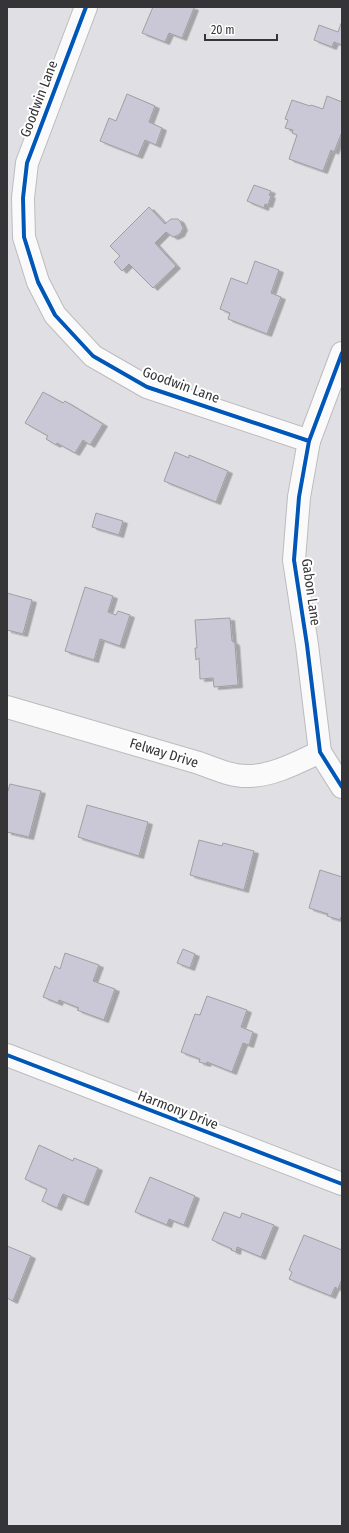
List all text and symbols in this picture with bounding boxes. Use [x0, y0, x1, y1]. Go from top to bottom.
scale bar [205, 16, 277, 42]
text: 20 m [211, 23, 235, 37]
street label: Goodwin Lane [17, 58, 61, 140]
street label: Goodwin Lane [140, 363, 222, 407]
street label: Gabon Lane [298, 557, 324, 627]
street label: Felway Drive [128, 734, 201, 772]
street label: Harmony Drive [135, 1087, 221, 1133]

